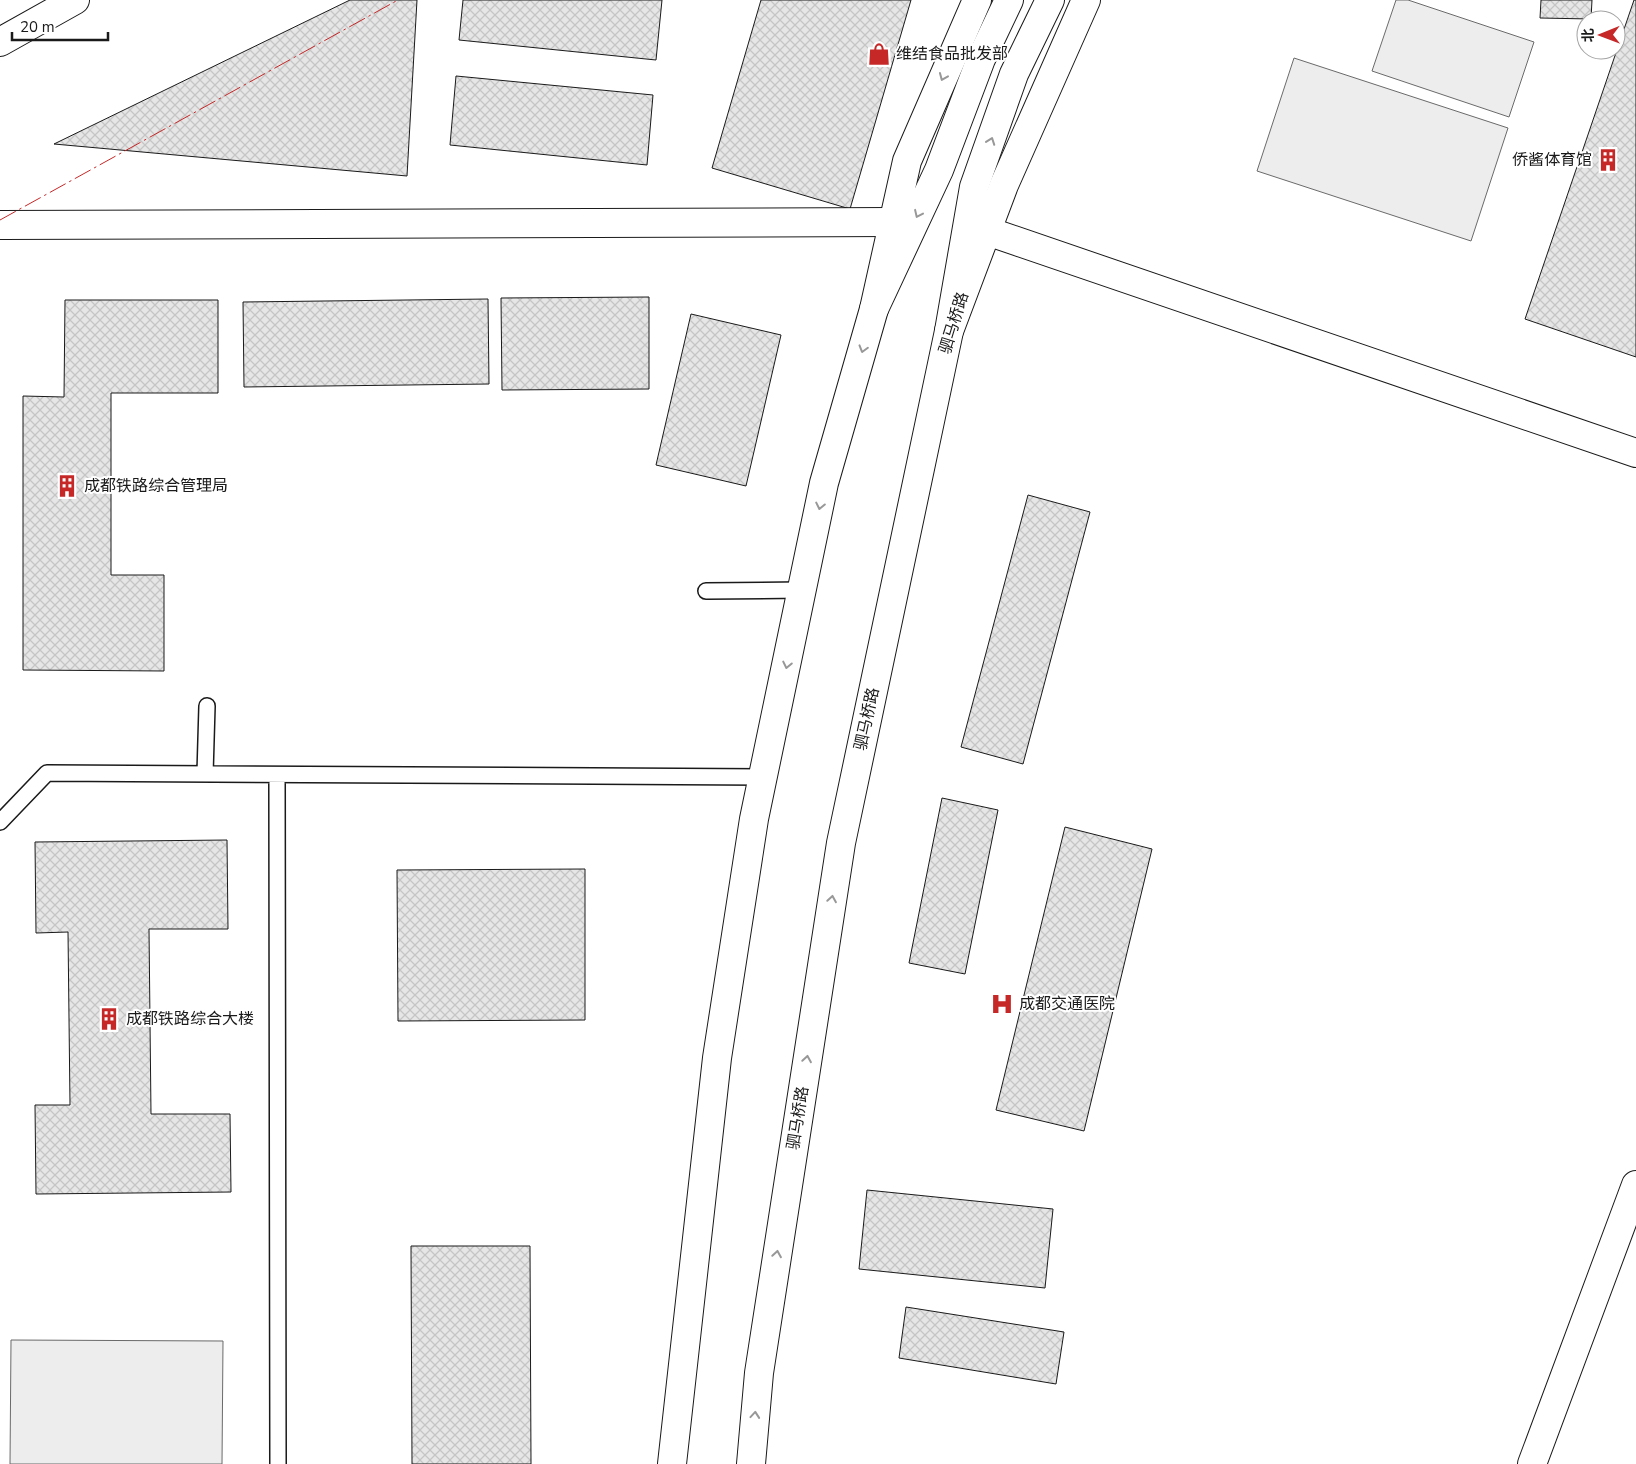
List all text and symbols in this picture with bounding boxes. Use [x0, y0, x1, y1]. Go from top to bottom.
scale bar [12, 10, 109, 42]
north arrow [1576, 10, 1626, 60]
text: 20 m [20, 17, 55, 37]
text: 北 [1579, 28, 1598, 42]
shop icon: 维结食品批发部 [866, 41, 892, 67]
place label: 维结食品批发部 [896, 43, 1008, 65]
one-way arrow [939, 72, 950, 81]
one-way arrow [985, 137, 995, 146]
building icon: 侨酱体育馆 [1595, 147, 1621, 173]
place label: 侨酱体育馆 [1512, 149, 1592, 171]
one-way arrow [914, 209, 925, 218]
street label: 驷马桥路 [934, 289, 974, 357]
one-way arrow [858, 344, 868, 353]
building icon: 成都铁路综合管理局 [54, 473, 80, 499]
place label: 成都铁路综合管理局 [84, 475, 228, 497]
one-way arrow [815, 501, 825, 510]
one-way arrow [782, 660, 793, 669]
street label: 驷马桥路 [850, 685, 884, 753]
one-way arrow [826, 894, 837, 902]
hospital icon: 成都交通医院 [989, 991, 1015, 1017]
place label: 成都交通医院 [1019, 993, 1115, 1015]
building icon: 成都铁路综合大楼 [96, 1006, 122, 1032]
place label: 成都铁路综合大楼 [126, 1008, 254, 1030]
one-way arrow [801, 1055, 812, 1063]
street label: 驷马桥路 [782, 1085, 814, 1151]
one-way arrow [771, 1250, 782, 1258]
one-way arrow [749, 1411, 760, 1419]

